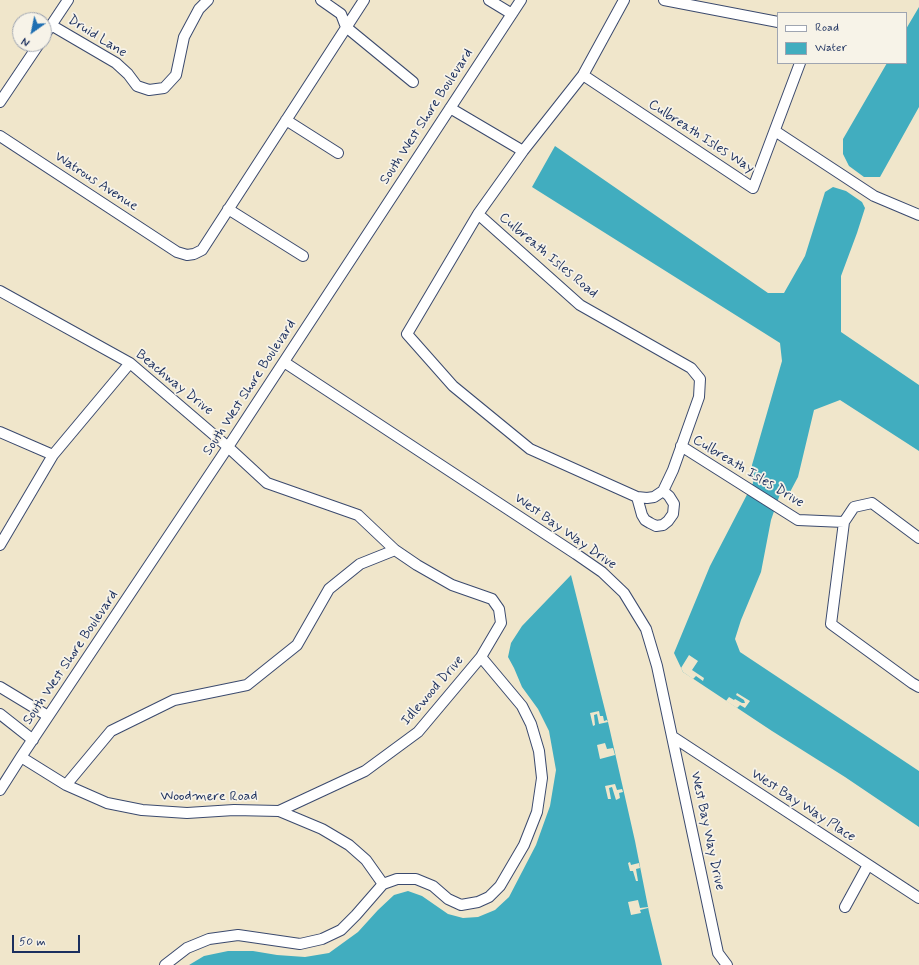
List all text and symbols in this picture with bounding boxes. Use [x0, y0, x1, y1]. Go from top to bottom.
north arrow [12, 12, 52, 52]
street label: Druid Lane [64, 12, 130, 62]
legend [777, 12, 907, 64]
text: Road [815, 20, 839, 36]
text: N [19, 33, 33, 49]
text: Water [815, 40, 847, 56]
street label: South West Shore Boulevard [377, 46, 477, 188]
street label: Culbreath Isles Way [645, 96, 757, 178]
street label: Watrous Avenue [51, 149, 141, 215]
street label: Culbreath Isles Road [495, 210, 601, 302]
street label: South West Shore Boulevard [200, 317, 300, 459]
street label: Beachway Drive [132, 347, 216, 419]
street label: Culbreath Isles Drive [689, 432, 807, 512]
street label: West Bay Way Drive [511, 490, 619, 574]
street label: South West Shore Boulevard [20, 588, 122, 728]
street label: Idlewood Drive [398, 653, 468, 729]
street label: West Bay Way Place [748, 766, 858, 846]
street label: West Bay Way Drive [686, 770, 728, 892]
street label: Woodmere Road [160, 789, 258, 805]
scale bar [14, 927, 82, 953]
text: 50 m [19, 934, 46, 950]

